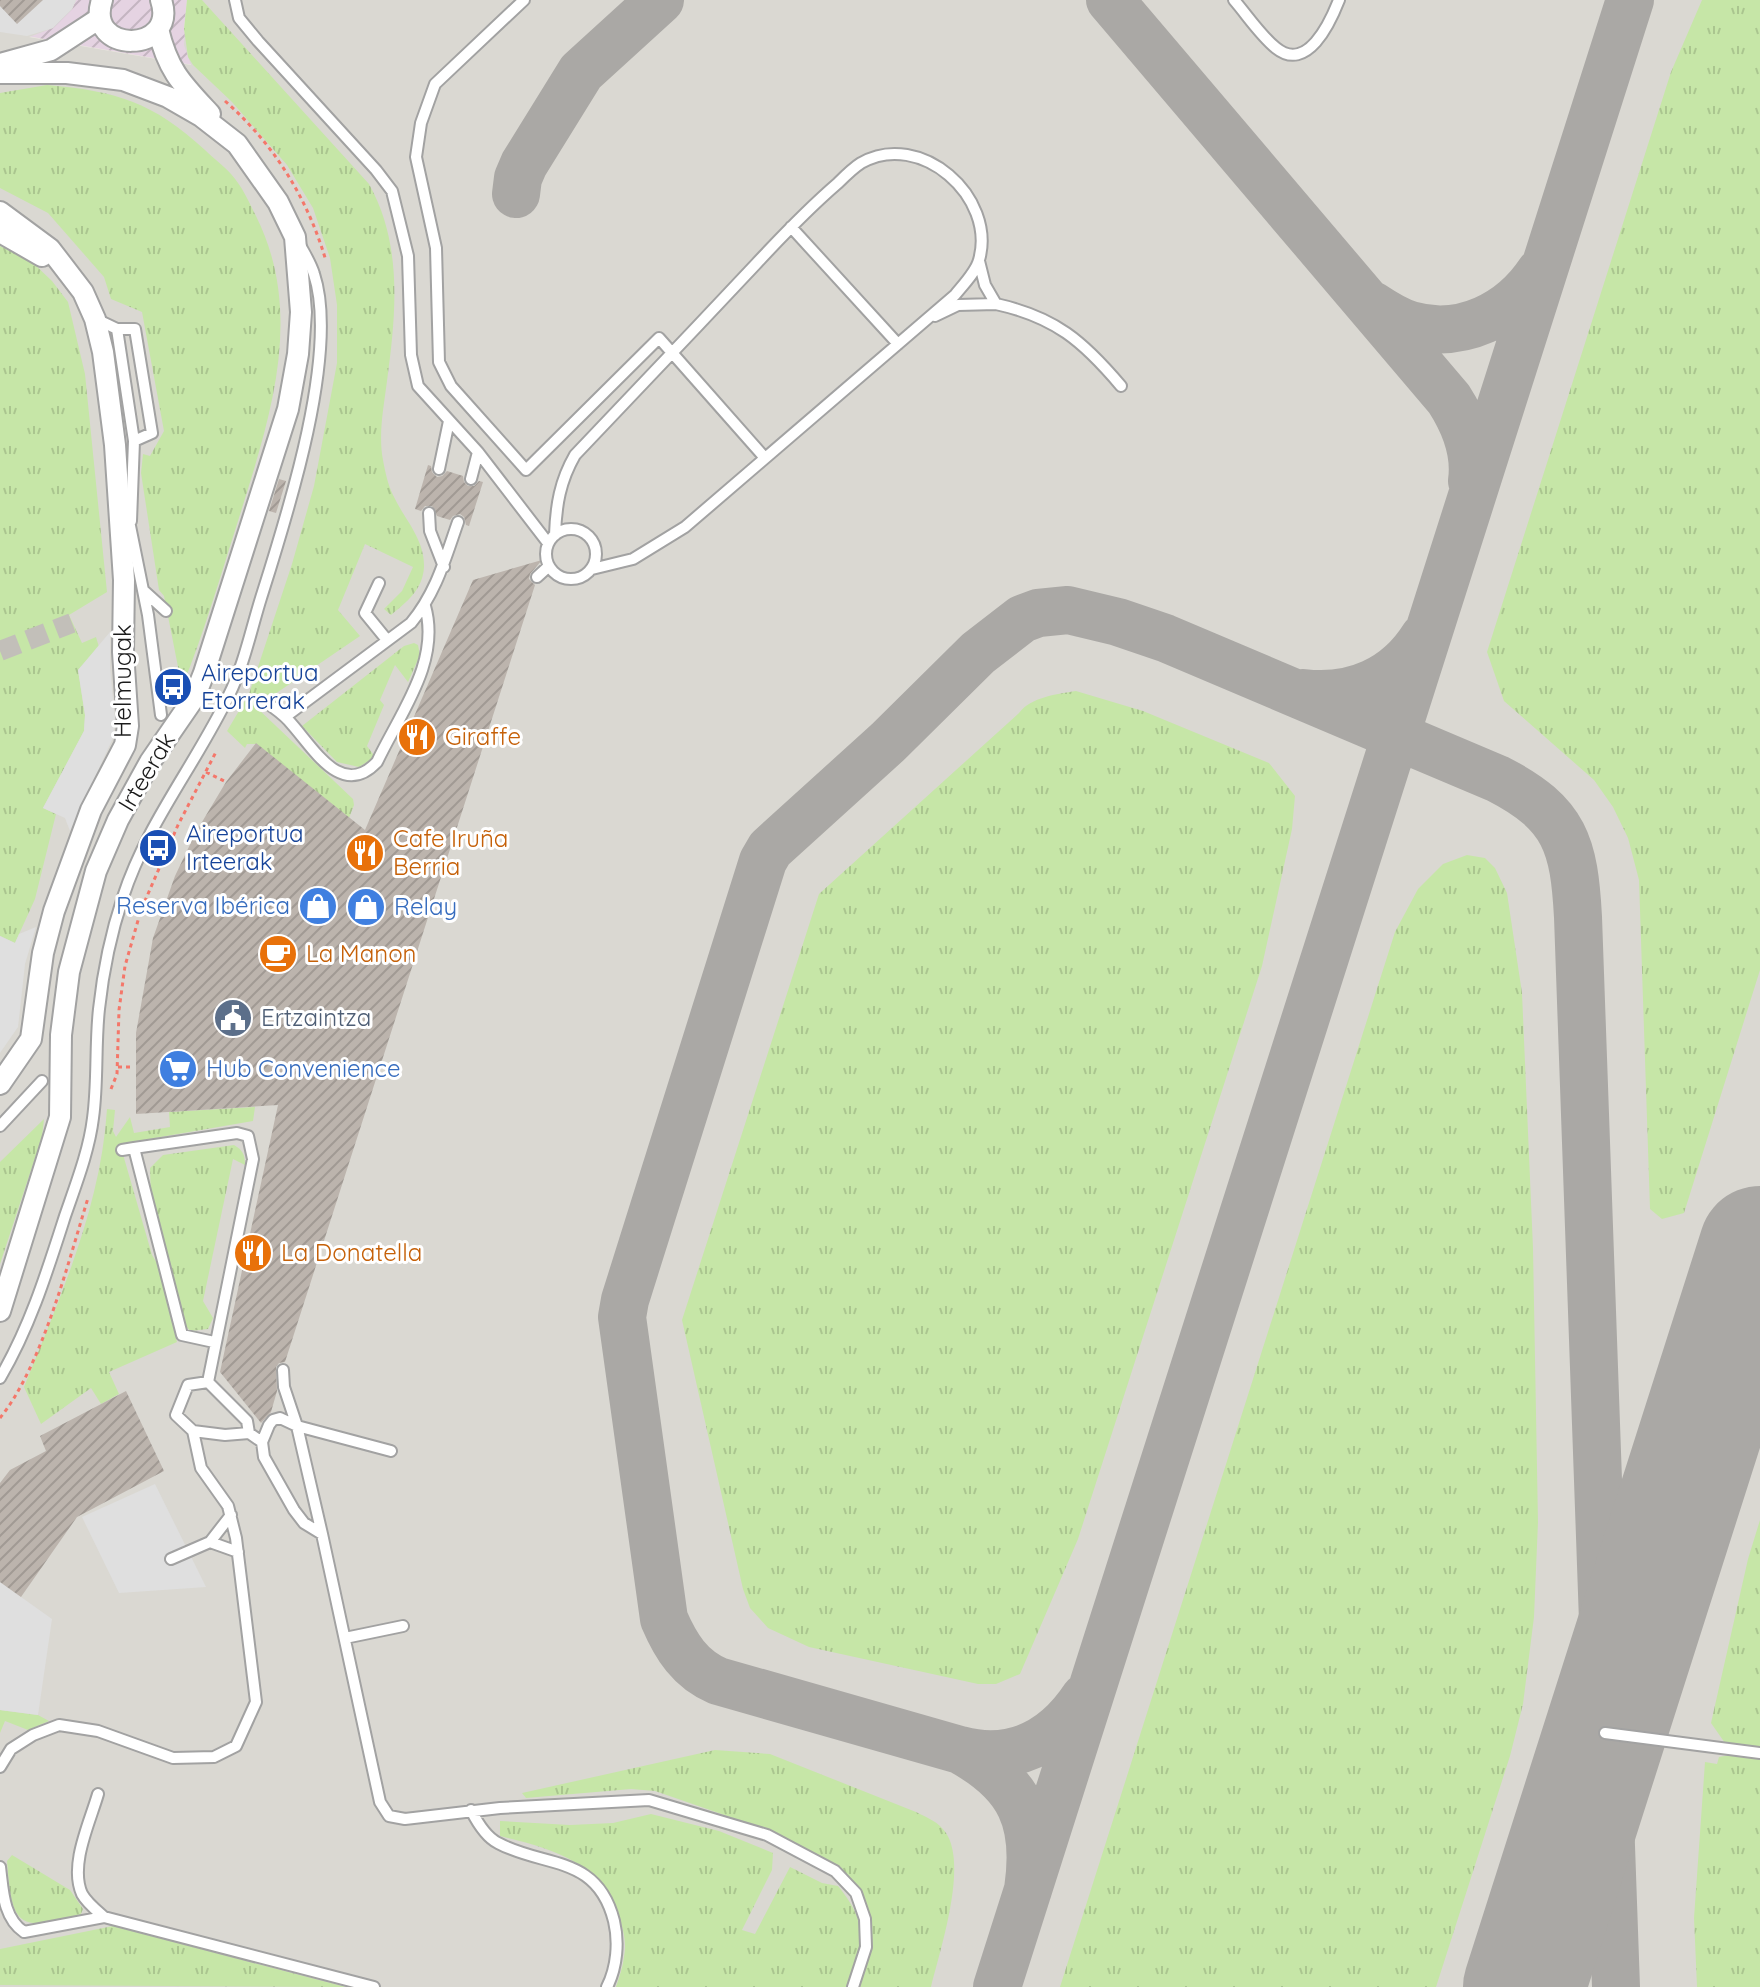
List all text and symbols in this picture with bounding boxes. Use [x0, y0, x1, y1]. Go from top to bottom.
street label: Helmugak [107, 624, 137, 738]
place label: Aireportua Etorrerak [201, 657, 319, 715]
bus stop icon: Aireportua Etorrerak [152, 666, 194, 708]
restaurant icon: Giraffe [396, 716, 438, 758]
place label: Giraffe [445, 721, 521, 751]
street label: Irteerak [111, 727, 181, 816]
place label: Aireportua Irteerak [186, 818, 304, 876]
place label: Cafe Iruña Berria [393, 823, 508, 881]
bus stop icon: Aireportua Irteerak [137, 827, 179, 869]
restaurant icon: Cafe Iruña Berria [344, 832, 386, 874]
shop icon: Reserva Ibérica [297, 885, 339, 927]
shop icon: Relay [345, 886, 387, 928]
place label: Reserva Ibérica [116, 890, 290, 920]
place label: Relay [394, 891, 457, 921]
cafe icon: La Manon [257, 933, 299, 975]
place label: La Manon [306, 938, 417, 968]
public building icon: Ertzaintza [212, 997, 254, 1039]
place label: Ertzaintza [261, 1002, 371, 1032]
supermarket icon: Hub Convenience [157, 1048, 199, 1090]
place label: Hub Convenience [206, 1053, 401, 1083]
restaurant icon: La Donatella [232, 1232, 274, 1274]
place label: La Donatella [281, 1237, 422, 1267]

